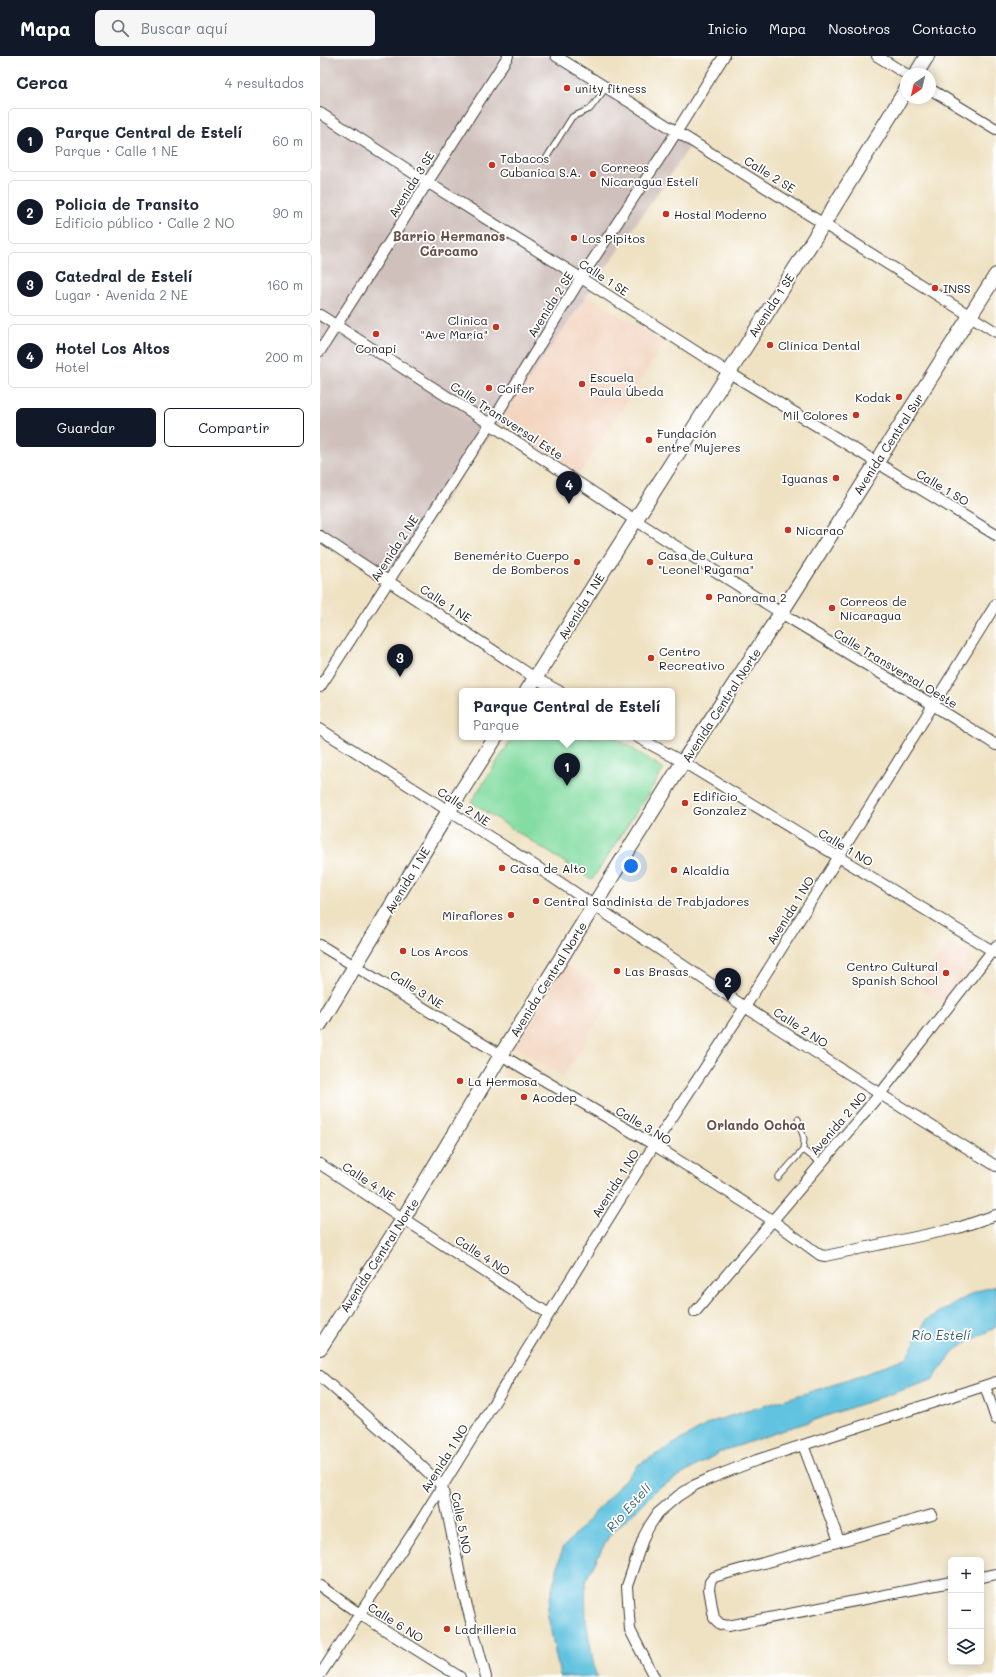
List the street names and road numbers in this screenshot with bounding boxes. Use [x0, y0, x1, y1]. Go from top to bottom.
street label: Avenida 3 SE [384, 148, 438, 220]
street label: Calle 2 SE [741, 152, 799, 196]
street label: Calle 1 SE [576, 255, 632, 299]
street label: Avenida 2 SE [524, 268, 577, 340]
street label: Avenida 1 SE [744, 270, 798, 340]
street label: Calle Transversal Este [448, 378, 566, 462]
street label: Avenida Central Sur [849, 390, 927, 498]
street label: Calle 1 SO [914, 465, 972, 509]
street label: Avenida 2 NE [366, 512, 422, 584]
street label: Avenida 1 NE [554, 570, 608, 642]
street label: Calle 1 NE [417, 580, 475, 626]
street label: Calle Transversal Oeste [831, 625, 961, 711]
street label: Avenida Central Norte [678, 645, 764, 765]
street label: Calle 2 NE [435, 783, 493, 829]
street label: Calle 1 NO [816, 824, 876, 870]
street label: Avenida 1 NE [381, 844, 433, 916]
street label: Avenida 1 NO [763, 873, 817, 947]
street label: Avenida Central Norte [506, 918, 590, 1040]
street label: Calle 3 NE [387, 966, 447, 1012]
street label: Calle 2 NO [771, 1003, 831, 1051]
street label: Avenida 2 NO [806, 1088, 870, 1158]
street label: Calle 3 NO [613, 1102, 675, 1148]
street label: Avenida 1 NO [588, 1146, 642, 1220]
street label: Calle 4 NE [340, 1158, 399, 1204]
street label: Avenida Central Norte [336, 1195, 422, 1315]
street label: Calle 4 NO [452, 1231, 514, 1279]
street label: Avenida 1 NO [417, 1421, 471, 1495]
street label: Calle 5 NO [448, 1491, 476, 1555]
street label: Calle 6 NO [365, 1599, 427, 1645]

